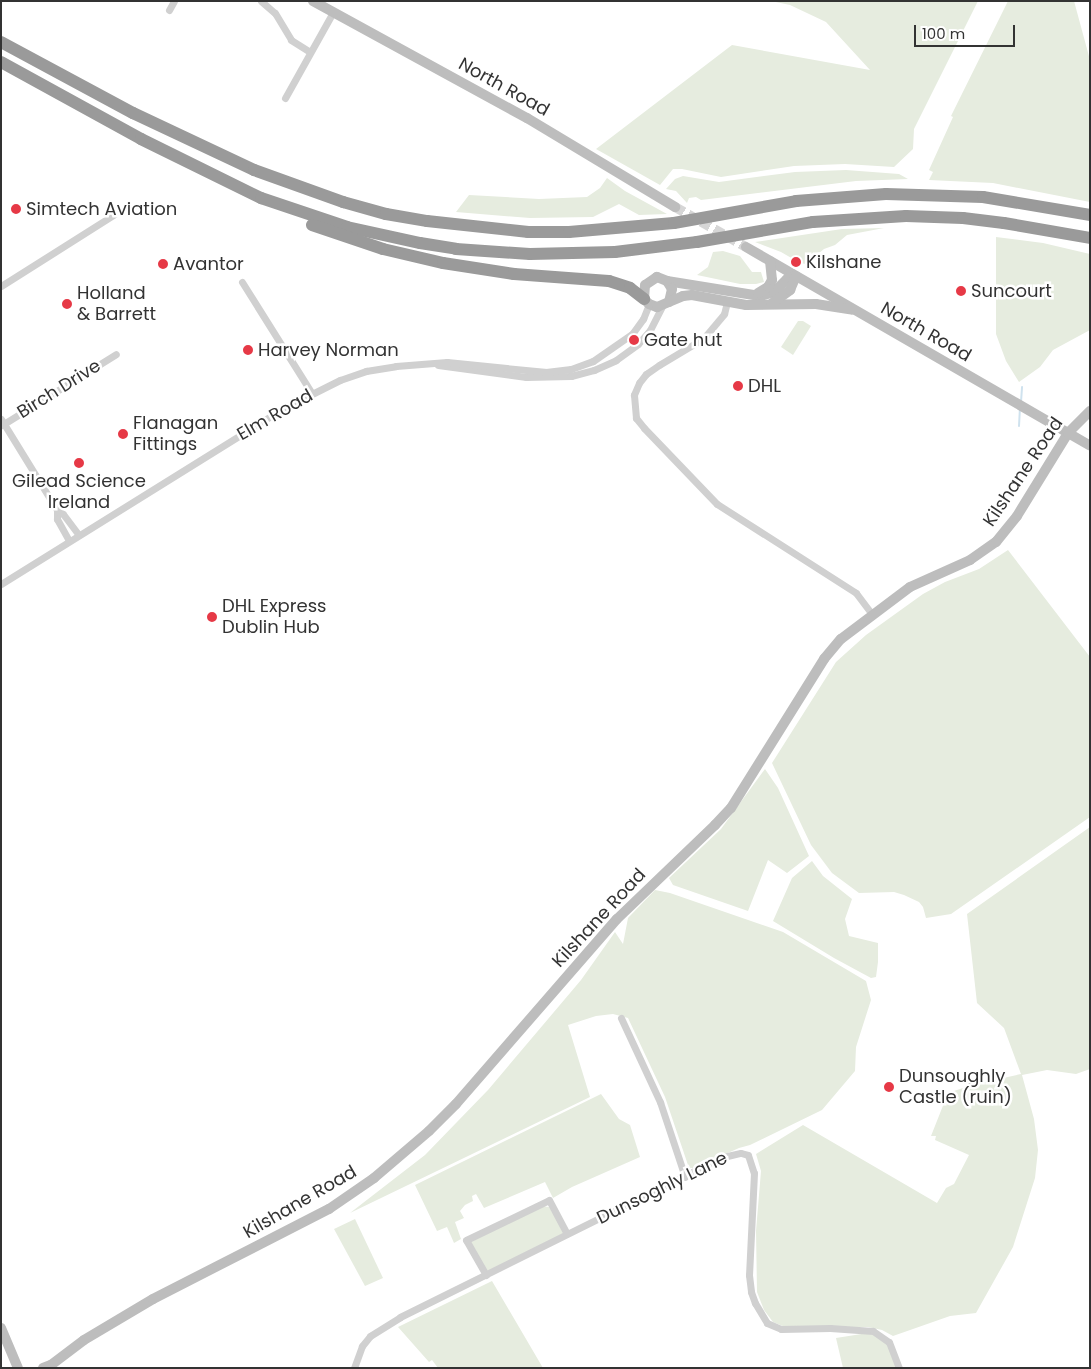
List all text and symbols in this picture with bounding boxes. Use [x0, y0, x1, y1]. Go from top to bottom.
scale bar [916, 15, 1017, 47]
text: 100 m [922, 23, 965, 44]
street label: North Road [455, 53, 553, 121]
place label: Simtech Aviation [26, 198, 177, 220]
marker: Simtech Aviation [10, 203, 22, 215]
place label: Kilshane [806, 251, 881, 273]
place label: Avantor [173, 253, 244, 275]
marker: Kilshane [790, 256, 802, 268]
marker: Avantor [157, 258, 169, 270]
place label: Suncourt [971, 280, 1052, 302]
place label: Holland & Barrett [77, 283, 156, 326]
marker: Suncourt [955, 285, 967, 297]
marker: Holland & Barrett [61, 298, 73, 310]
street label: North Road [877, 298, 975, 366]
place label: Gate hut [644, 329, 722, 351]
marker: Gate hut [628, 334, 640, 346]
place label: Harvey Norman [258, 339, 399, 361]
marker: Harvey Norman [242, 344, 254, 356]
street label: Birch Drive [13, 355, 105, 423]
place label: DHL [748, 375, 781, 397]
marker: DHL [732, 380, 744, 392]
street label: Elm Road [233, 385, 317, 445]
place label: Flanagan Fittings [133, 413, 218, 456]
street label: Kilshane Road [979, 413, 1067, 531]
marker: Flanagan Fittings [117, 428, 129, 440]
marker: Gilead Science Ireland [73, 457, 85, 469]
place label: Gilead Science Ireland [12, 471, 146, 514]
place label: DHL Express Dublin Hub [222, 596, 326, 638]
marker: DHL Express Dublin Hub [206, 611, 218, 623]
street label: Kilshane Road [548, 864, 650, 972]
place label: Dunsoughly Castle (ruin) [899, 1066, 1012, 1108]
marker: Dunsoughly Castle (ruin) [883, 1081, 895, 1093]
street label: Dunsoghly Lane [593, 1147, 731, 1229]
street label: Kilshane Road [240, 1161, 360, 1243]

